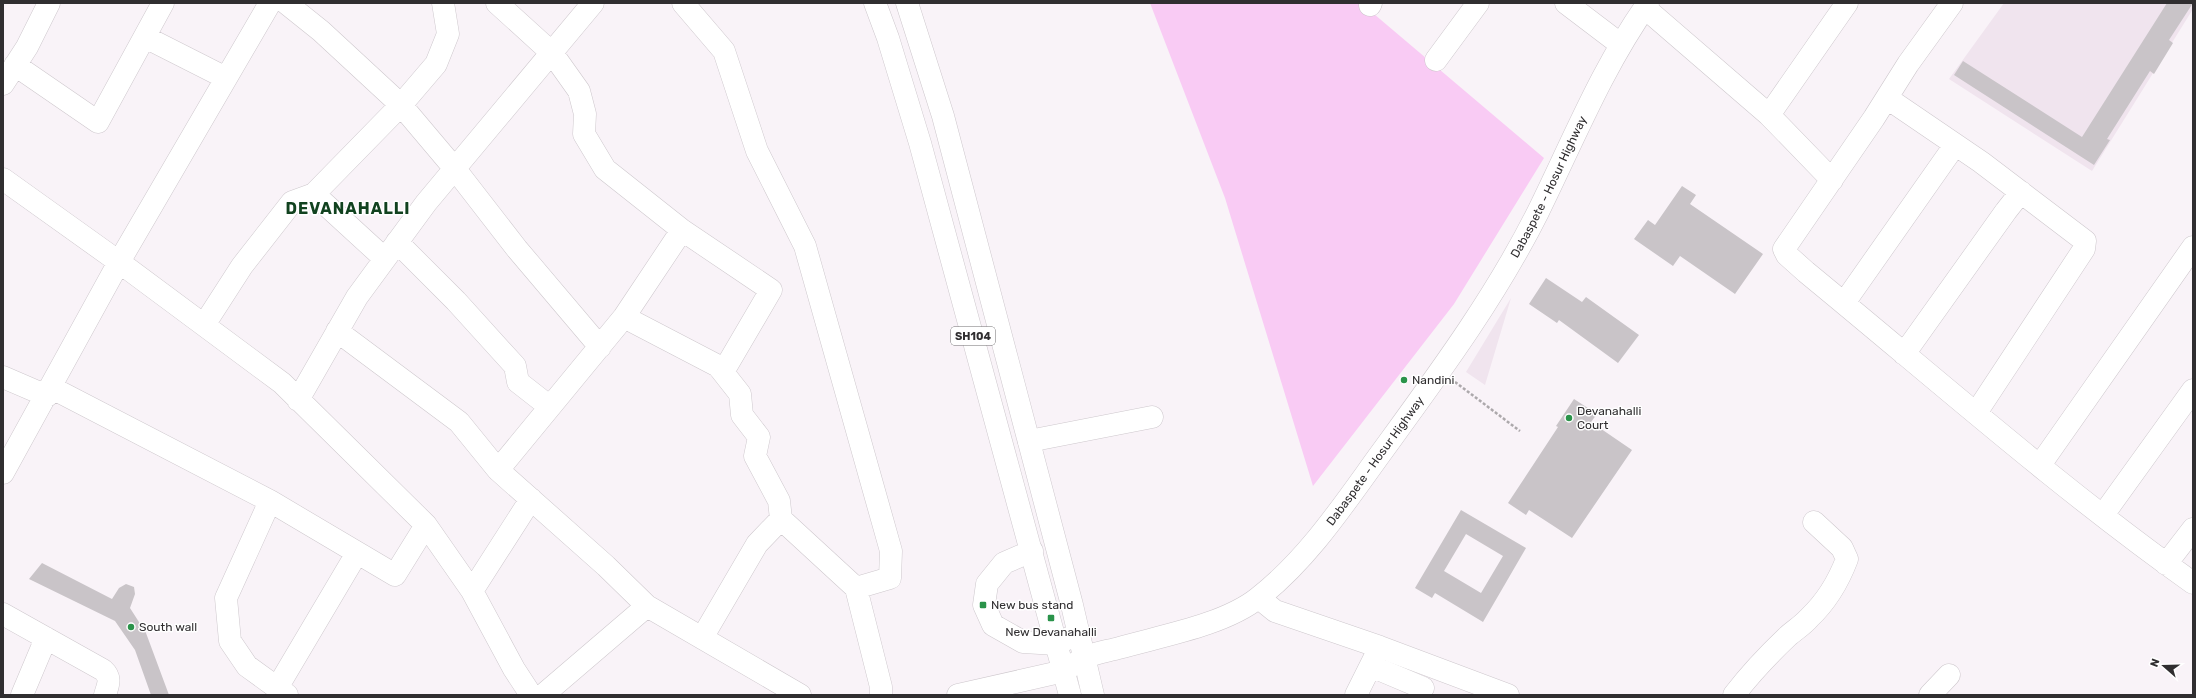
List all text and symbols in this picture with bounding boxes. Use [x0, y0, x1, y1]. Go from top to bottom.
street label: Dabaspete - Hosur Highway [1508, 113, 1590, 260]
district label: DEVANAHALLI [286, 199, 410, 218]
road number: SH104 [951, 327, 995, 345]
place label: Nandini [1412, 373, 1455, 387]
marker: Nandini [1399, 375, 1409, 385]
street label: Dabaspete - Hosur Highway [1324, 393, 1427, 528]
place label: Devanahalli Court [1577, 404, 1641, 432]
marker: Devanahalli Court [1564, 413, 1574, 423]
place label: New bus stand [991, 598, 1073, 612]
marker: New bus stand [978, 600, 988, 610]
marker: New Devanahalli [1046, 613, 1056, 623]
place label: South wall [139, 620, 197, 634]
marker: South wall [126, 622, 136, 632]
place label: New Devanahalli [1005, 625, 1097, 639]
north arrow [2144, 646, 2184, 686]
text: N [2148, 657, 2163, 669]

